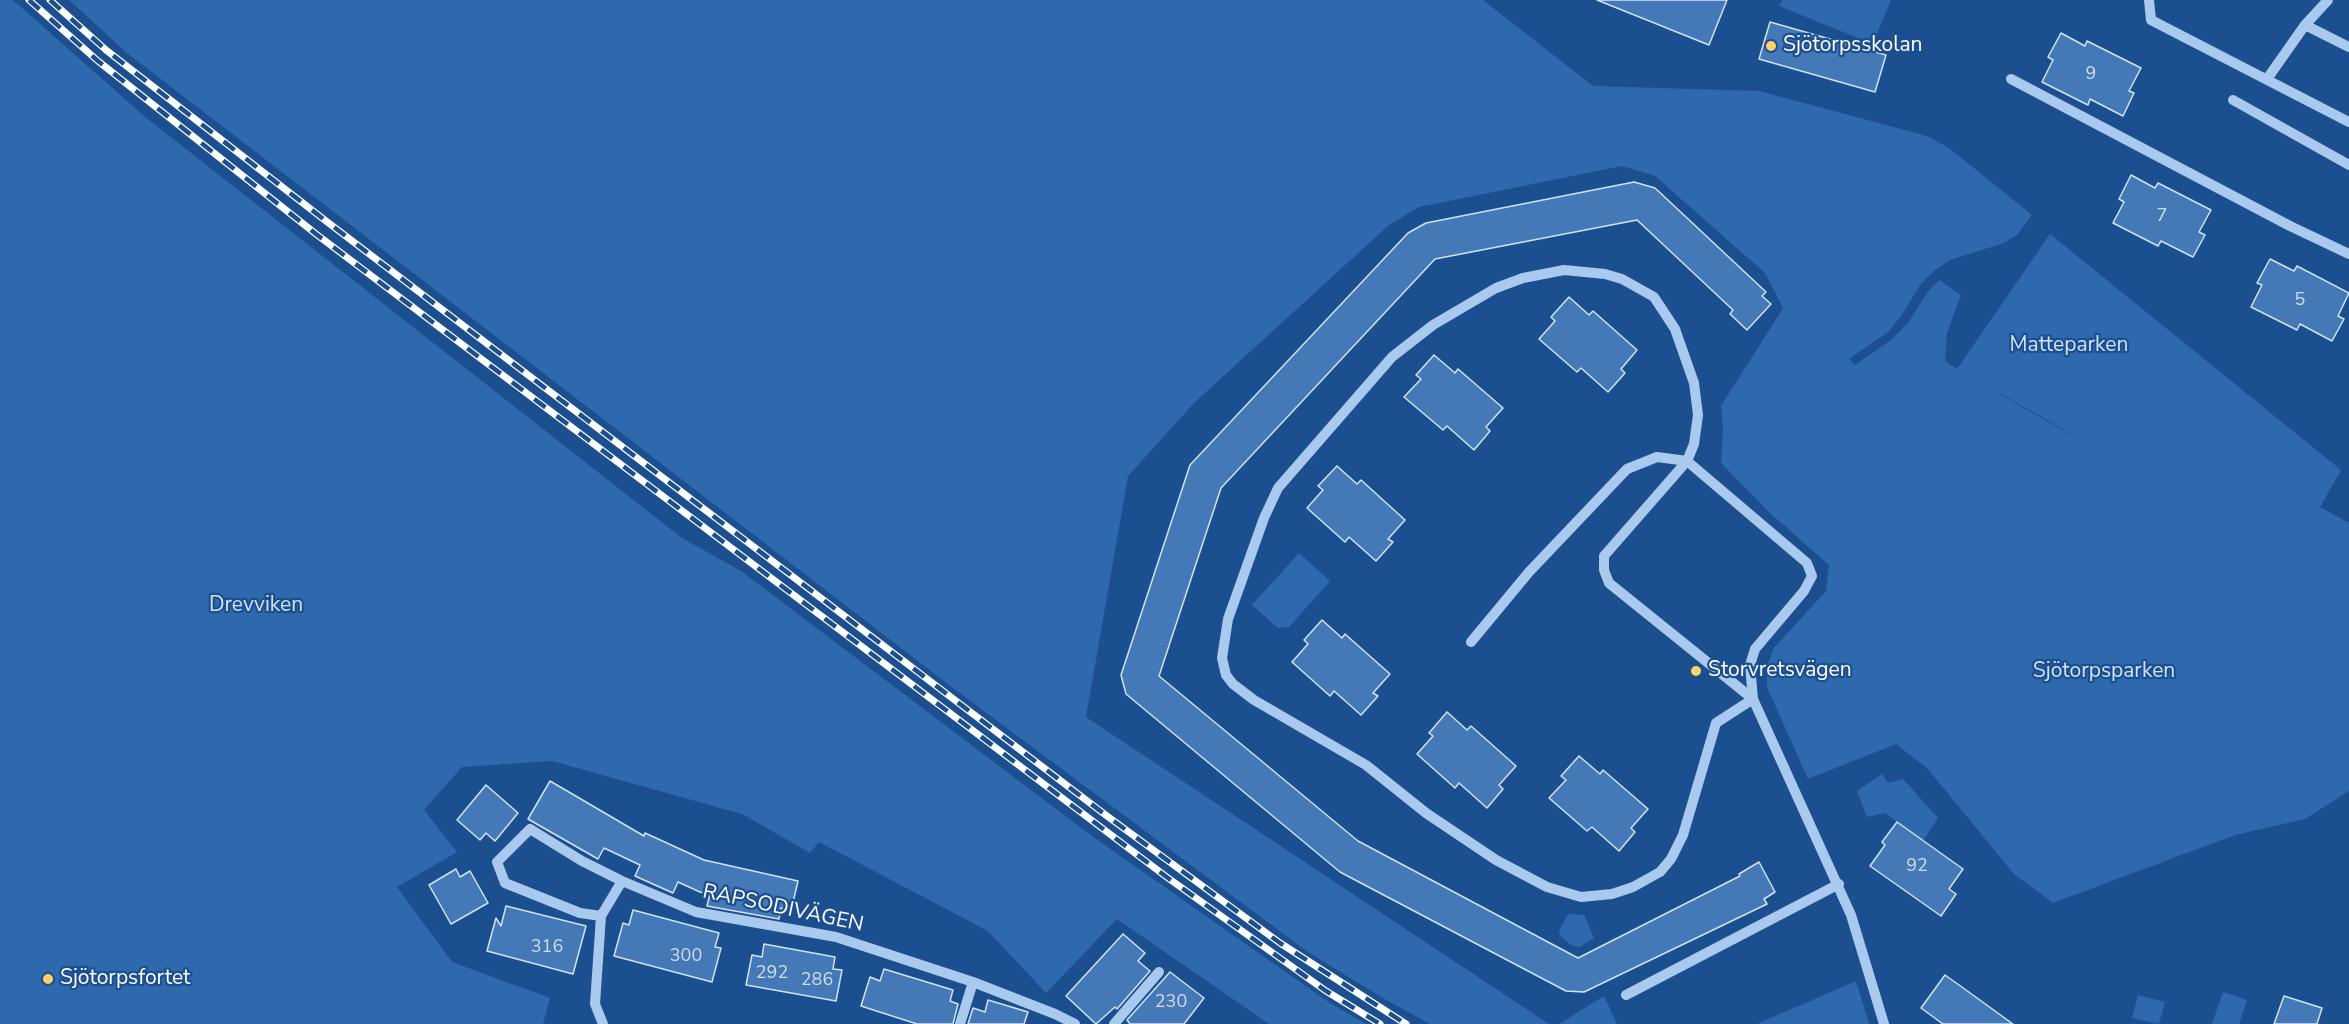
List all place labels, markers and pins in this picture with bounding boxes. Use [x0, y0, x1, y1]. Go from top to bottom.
place label: Sjötorpsskolan [1783, 33, 1923, 59]
marker: Sjötorpsskolan [1764, 39, 1778, 53]
place label: Storvretsvägen [1708, 658, 1852, 684]
marker: Storvretsvägen [1689, 664, 1703, 678]
place label: Sjötorpsfortet [60, 966, 190, 992]
marker: Sjötorpsfortet [41, 972, 55, 986]

